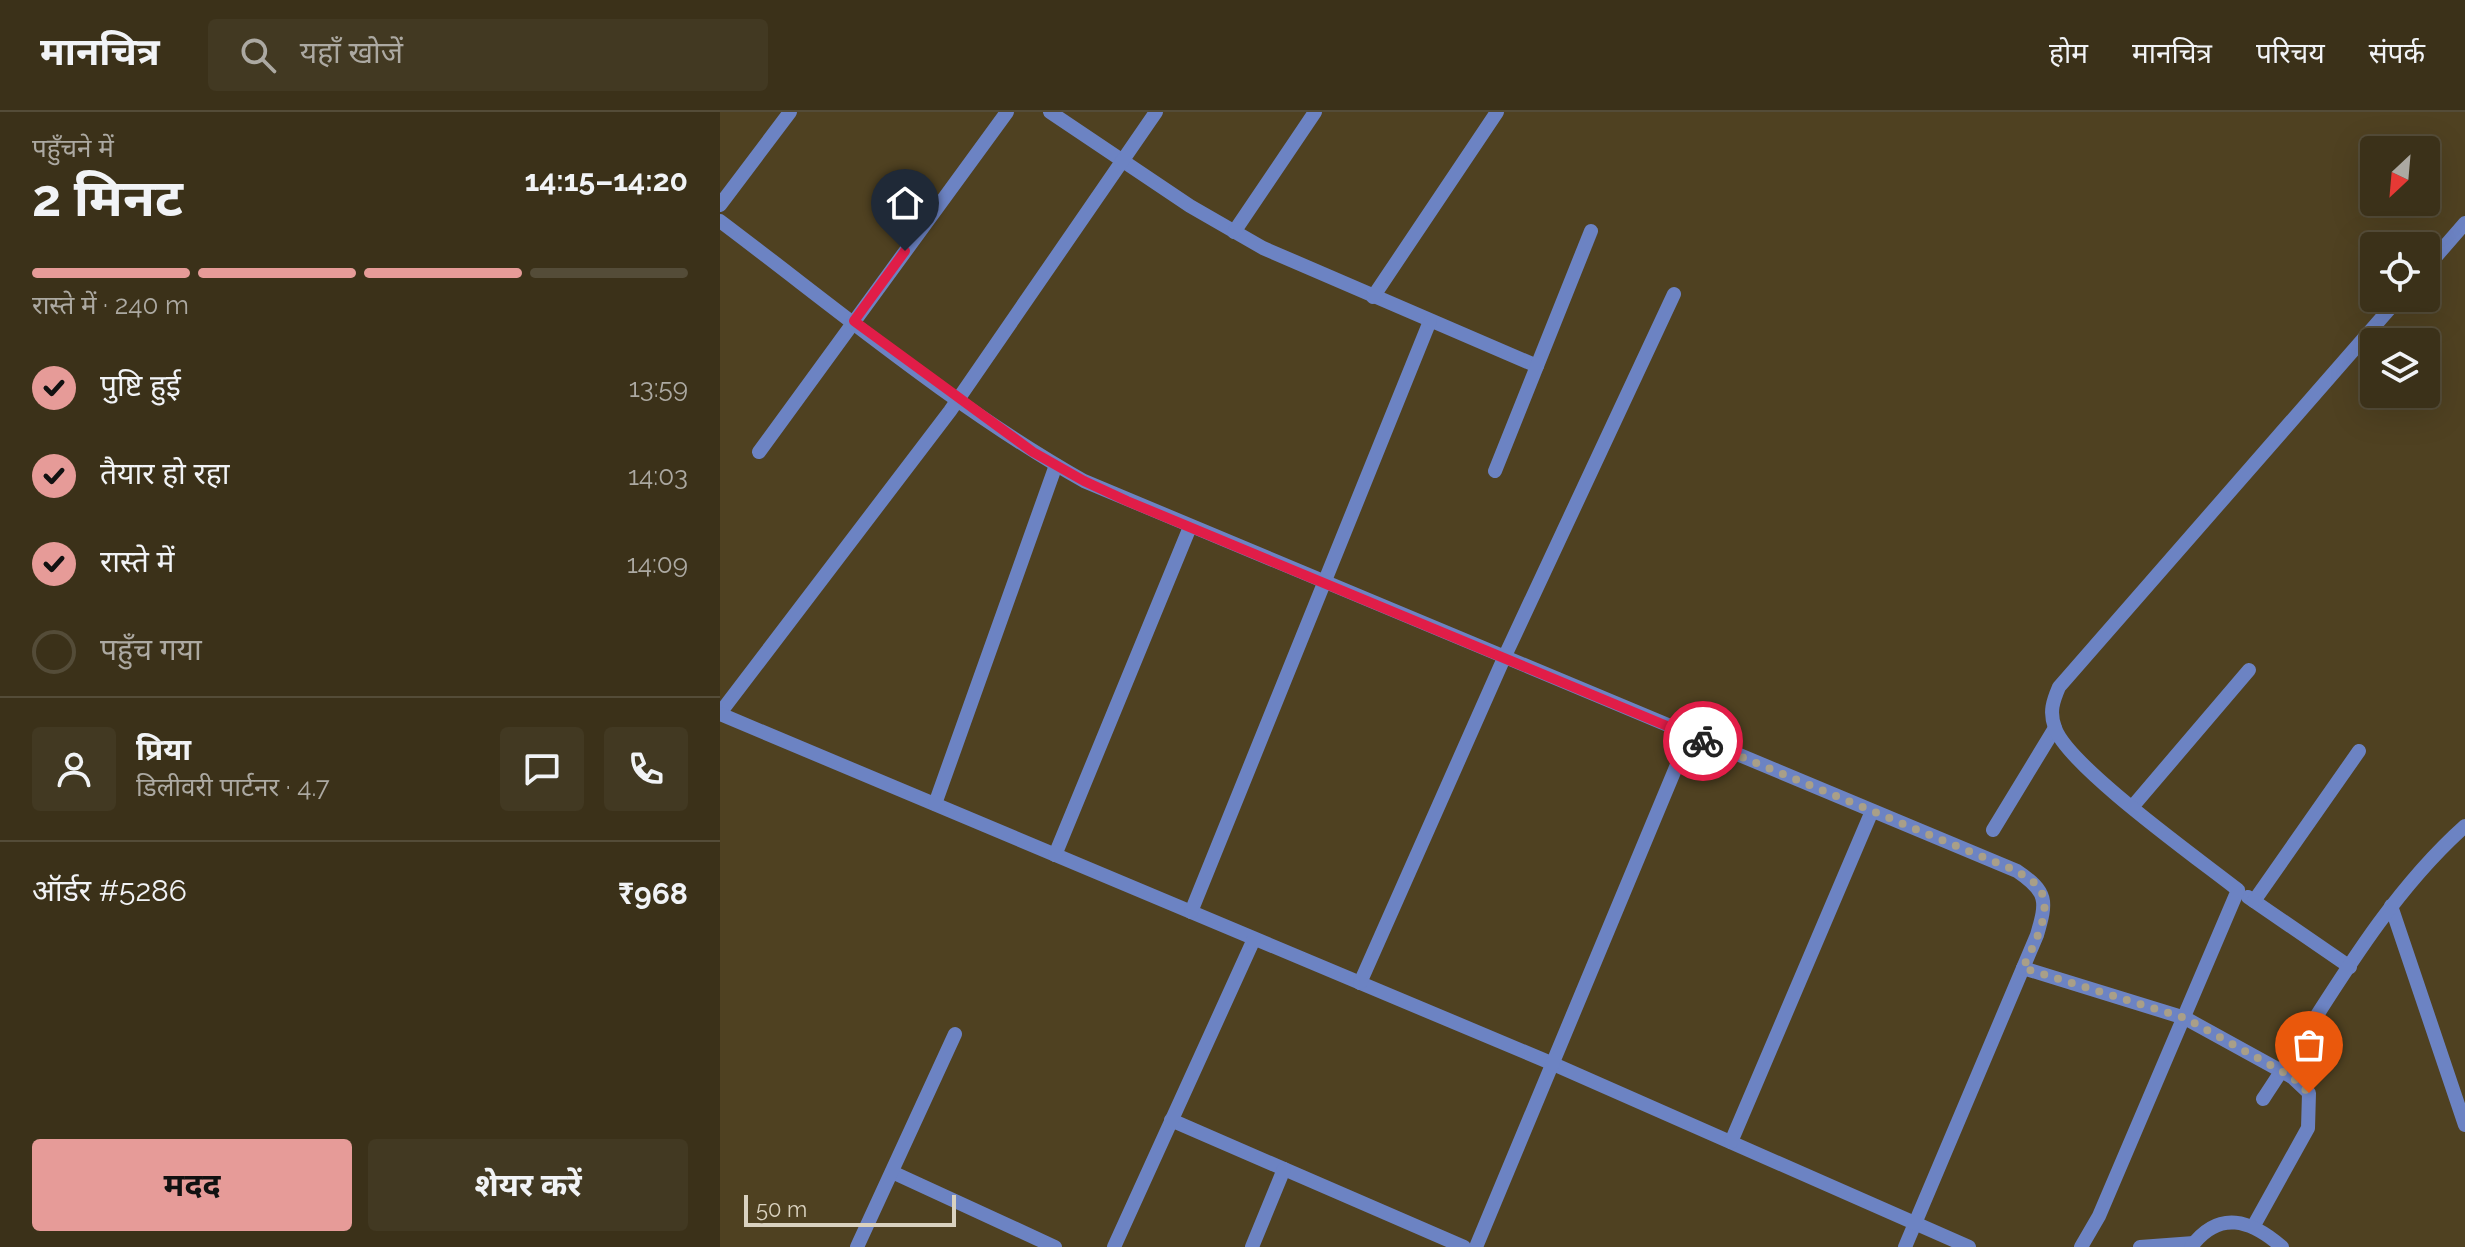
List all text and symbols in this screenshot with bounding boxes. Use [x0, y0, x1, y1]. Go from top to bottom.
search box [208, 19, 768, 91]
text: मानचित्र [40, 29, 160, 74]
icon: search [236, 33, 280, 77]
text: यहाँ खोजें [300, 35, 403, 70]
text: होम [2049, 37, 2088, 70]
text: मानचित्र [2132, 37, 2212, 70]
text: परिचय [2256, 37, 2325, 70]
text: संपर्क [2369, 37, 2425, 70]
text: पहुँचने में [32, 133, 114, 163]
north arrow [2360, 136, 2440, 216]
map controls [2360, 136, 2440, 408]
text: 14:15–14:20 [524, 163, 688, 198]
text: 2 मिनट [32, 167, 183, 228]
pin [871, 169, 939, 251]
icon: home [883, 181, 927, 225]
button: locate [2360, 232, 2440, 312]
text: रास्ते में · 240 m [32, 290, 189, 320]
button: layers [2360, 328, 2440, 408]
icon: check [32, 366, 76, 410]
text: पुष्टि हुई [100, 368, 181, 403]
text: 13:59 [629, 373, 688, 403]
icon: check [32, 454, 76, 498]
text: तैयार हो रहा [100, 456, 230, 491]
text: 14:03 [628, 461, 688, 491]
icon: check [32, 542, 76, 586]
text: रास्ते में [100, 544, 174, 579]
text: 14:09 [627, 549, 688, 579]
text: पहुँच गया [100, 632, 202, 667]
courier [1663, 701, 1743, 781]
icon: bike [1681, 719, 1725, 763]
button: person [32, 727, 116, 811]
button: chat [500, 727, 584, 811]
button: phone [604, 727, 688, 811]
text: प्रिया [136, 732, 191, 767]
text: डिलीवरी पार्टनर · 4.7 [136, 772, 330, 802]
text: ऑर्डर #5286 [32, 873, 187, 908]
text: ₹968 [618, 876, 688, 911]
pin [2275, 1011, 2343, 1093]
icon: bag [2287, 1023, 2331, 1067]
button: मदद [32, 1139, 352, 1231]
button: शेयर करें [368, 1139, 688, 1231]
scale bar [744, 1191, 956, 1227]
text: 50 m [756, 1196, 807, 1222]

